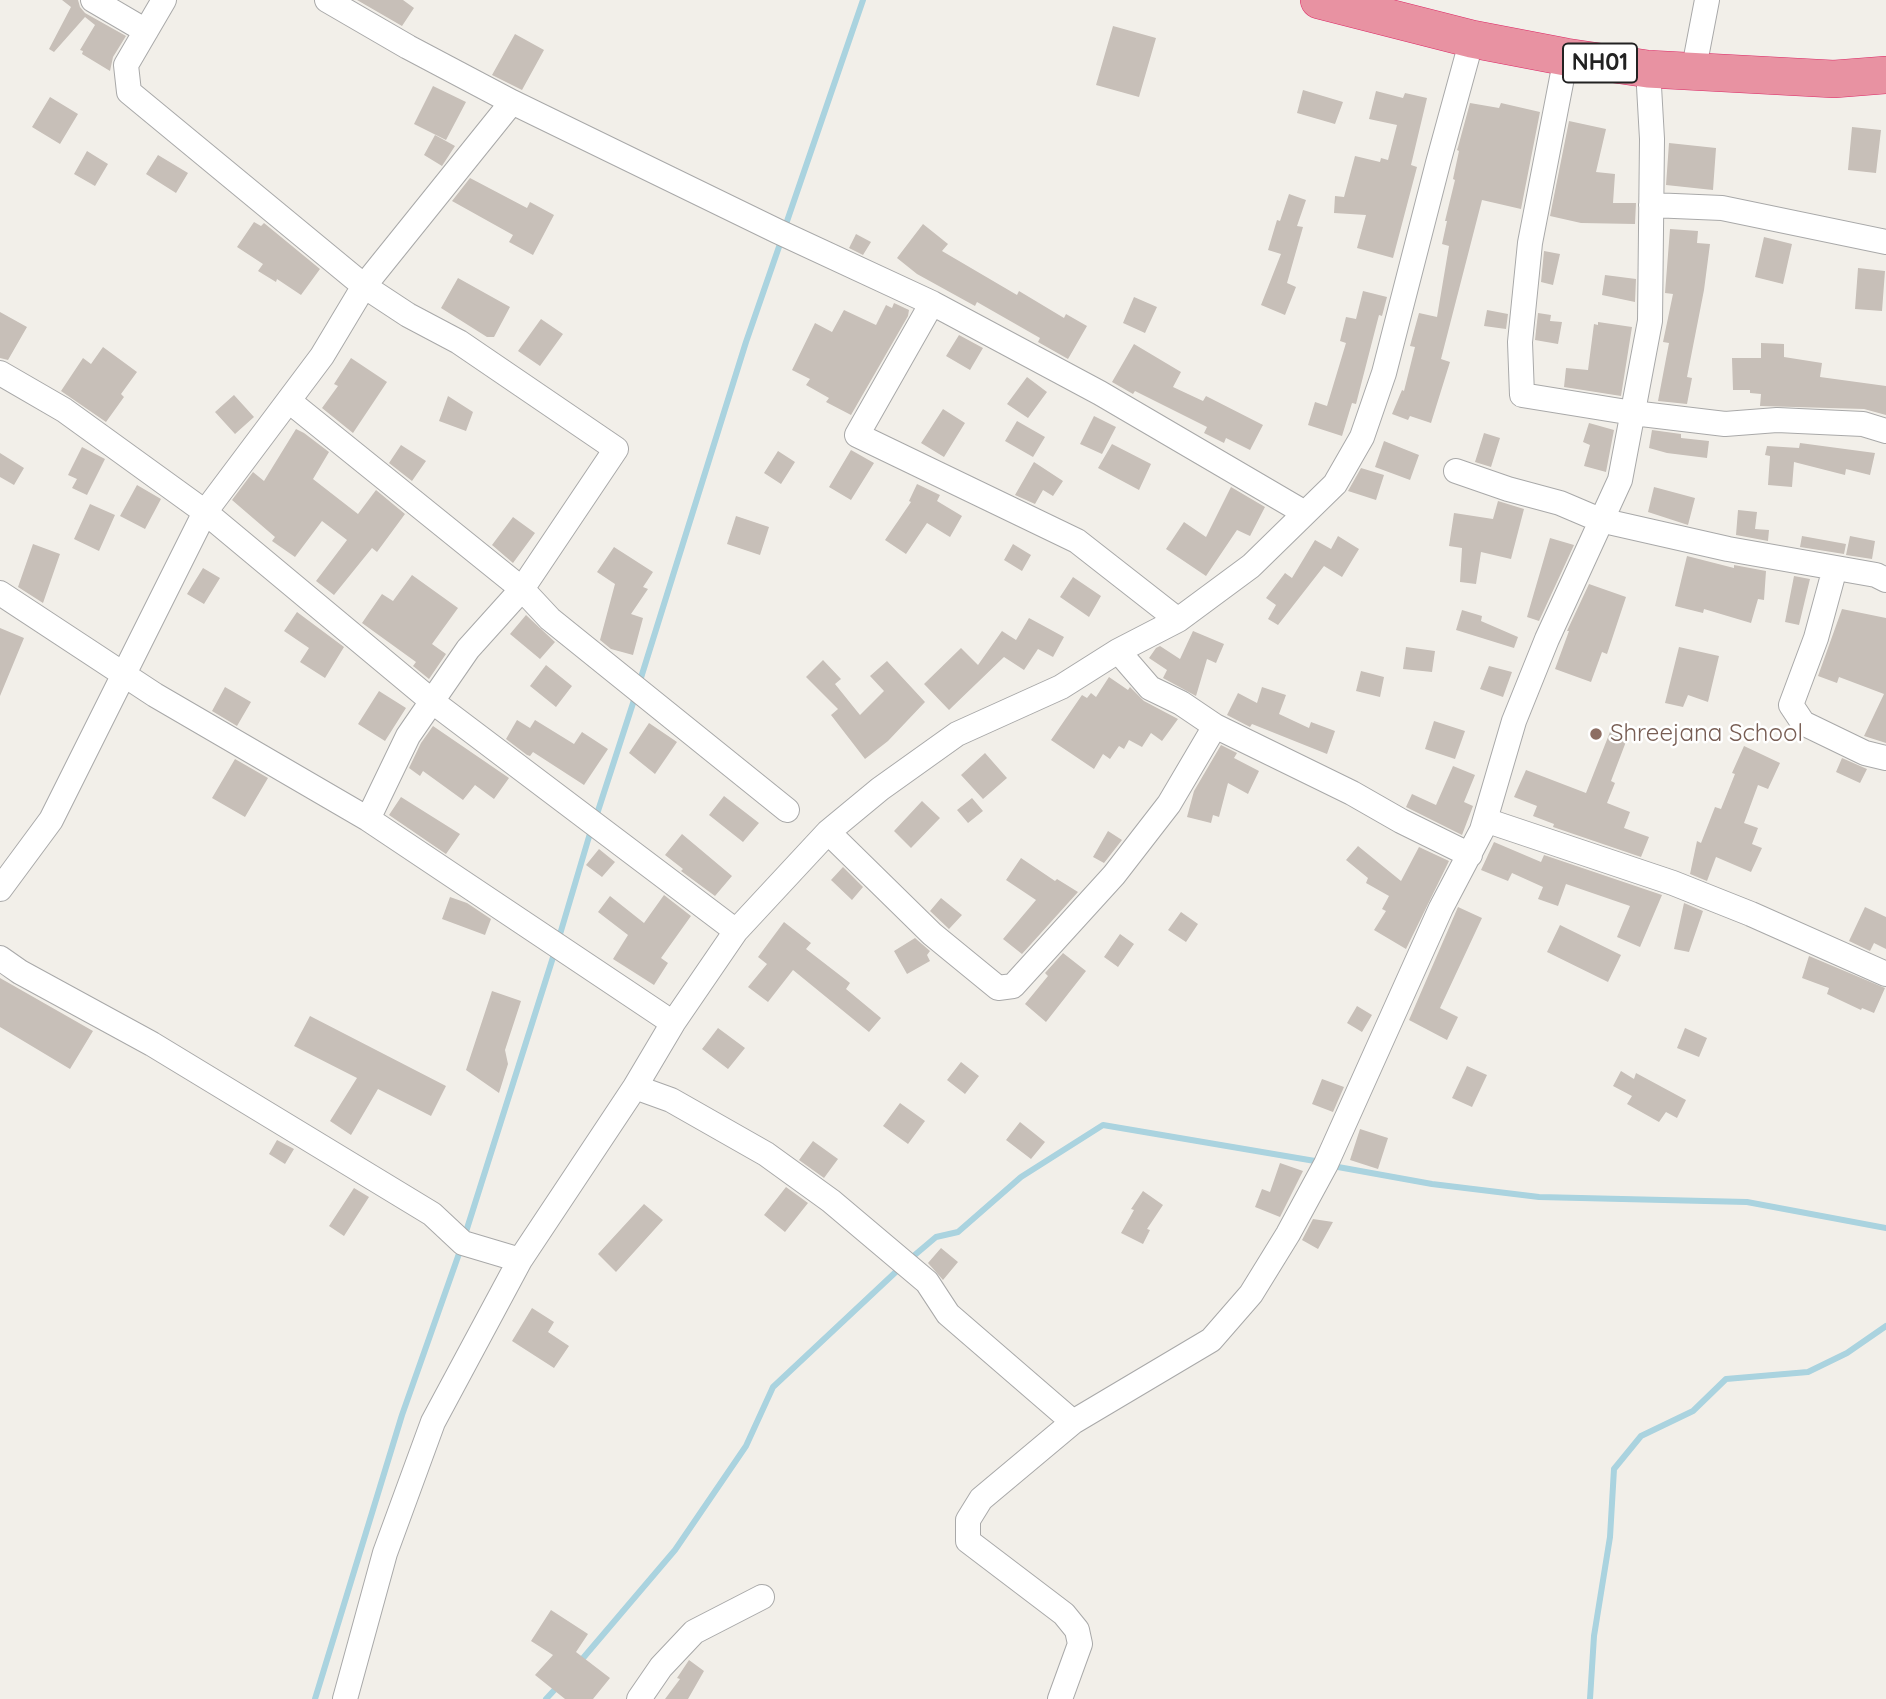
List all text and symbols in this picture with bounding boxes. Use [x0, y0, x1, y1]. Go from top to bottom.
road number: NH01 [1563, 44, 1637, 82]
place label: Shreejana School [1610, 720, 1803, 748]
marker: Shreejana School [1588, 726, 1604, 742]

